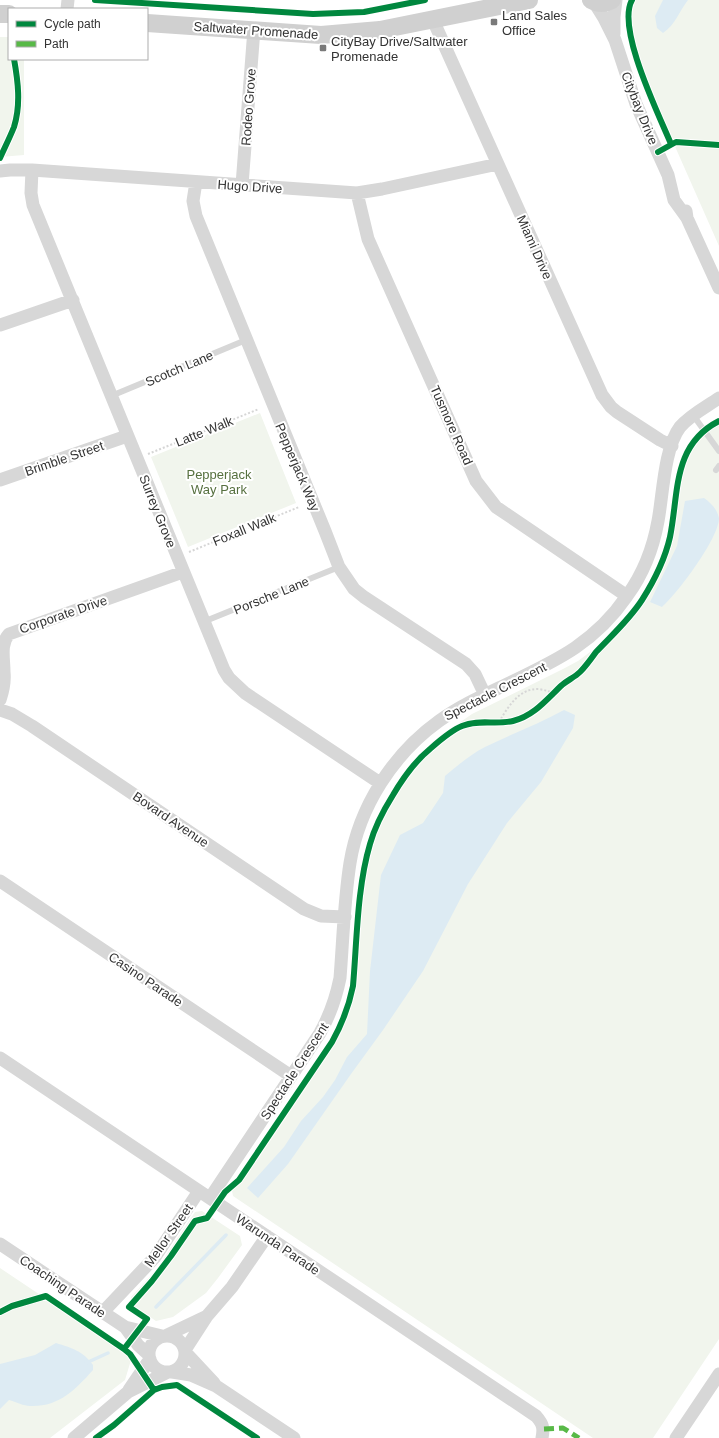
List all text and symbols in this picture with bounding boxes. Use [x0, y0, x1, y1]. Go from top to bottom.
legend [8, 8, 148, 60]
place label: Land Sales Office [502, 8, 568, 38]
text: Cycle path [44, 17, 101, 31]
marker: Land Sales Office [489, 17, 499, 27]
street label: Saltwater Promenade [193, 19, 319, 42]
place label: CityBay Drive/Saltwater Promenade [331, 34, 468, 64]
text: Path [44, 37, 69, 51]
marker: CityBay Drive/Saltwater Promenade [318, 43, 328, 53]
street label: Rodeo Grove [238, 68, 259, 146]
street label: Citybay Drive [618, 70, 661, 147]
street label: Hugo Drive [217, 177, 283, 196]
street label: Miami Drive [514, 213, 555, 282]
street label: Scotch Lane [143, 347, 215, 389]
street label: Tusmore Road [427, 383, 476, 467]
street label: Latte Walk [173, 413, 236, 450]
street label: Pepperjack Way [272, 421, 323, 514]
street label: Brimble Street [23, 438, 106, 479]
park label: Pepperjack Way Park [186, 467, 252, 497]
street label: Surrey Grove [136, 473, 179, 550]
street label: Foxall Walk [210, 510, 278, 549]
street label: Porsche Lane [231, 573, 311, 617]
street label: Corporate Drive [17, 592, 109, 637]
street label: Spectacle Crescent [442, 659, 549, 724]
street label: Bovard Avenue [130, 789, 211, 850]
street label: Casino Parade [106, 949, 186, 1010]
street label: Spectacle Crescent [257, 1020, 332, 1123]
street label: Mellor Street [141, 1200, 196, 1270]
street label: Warunda Parade [233, 1211, 322, 1278]
street label: Coaching Parade [17, 1252, 109, 1321]

